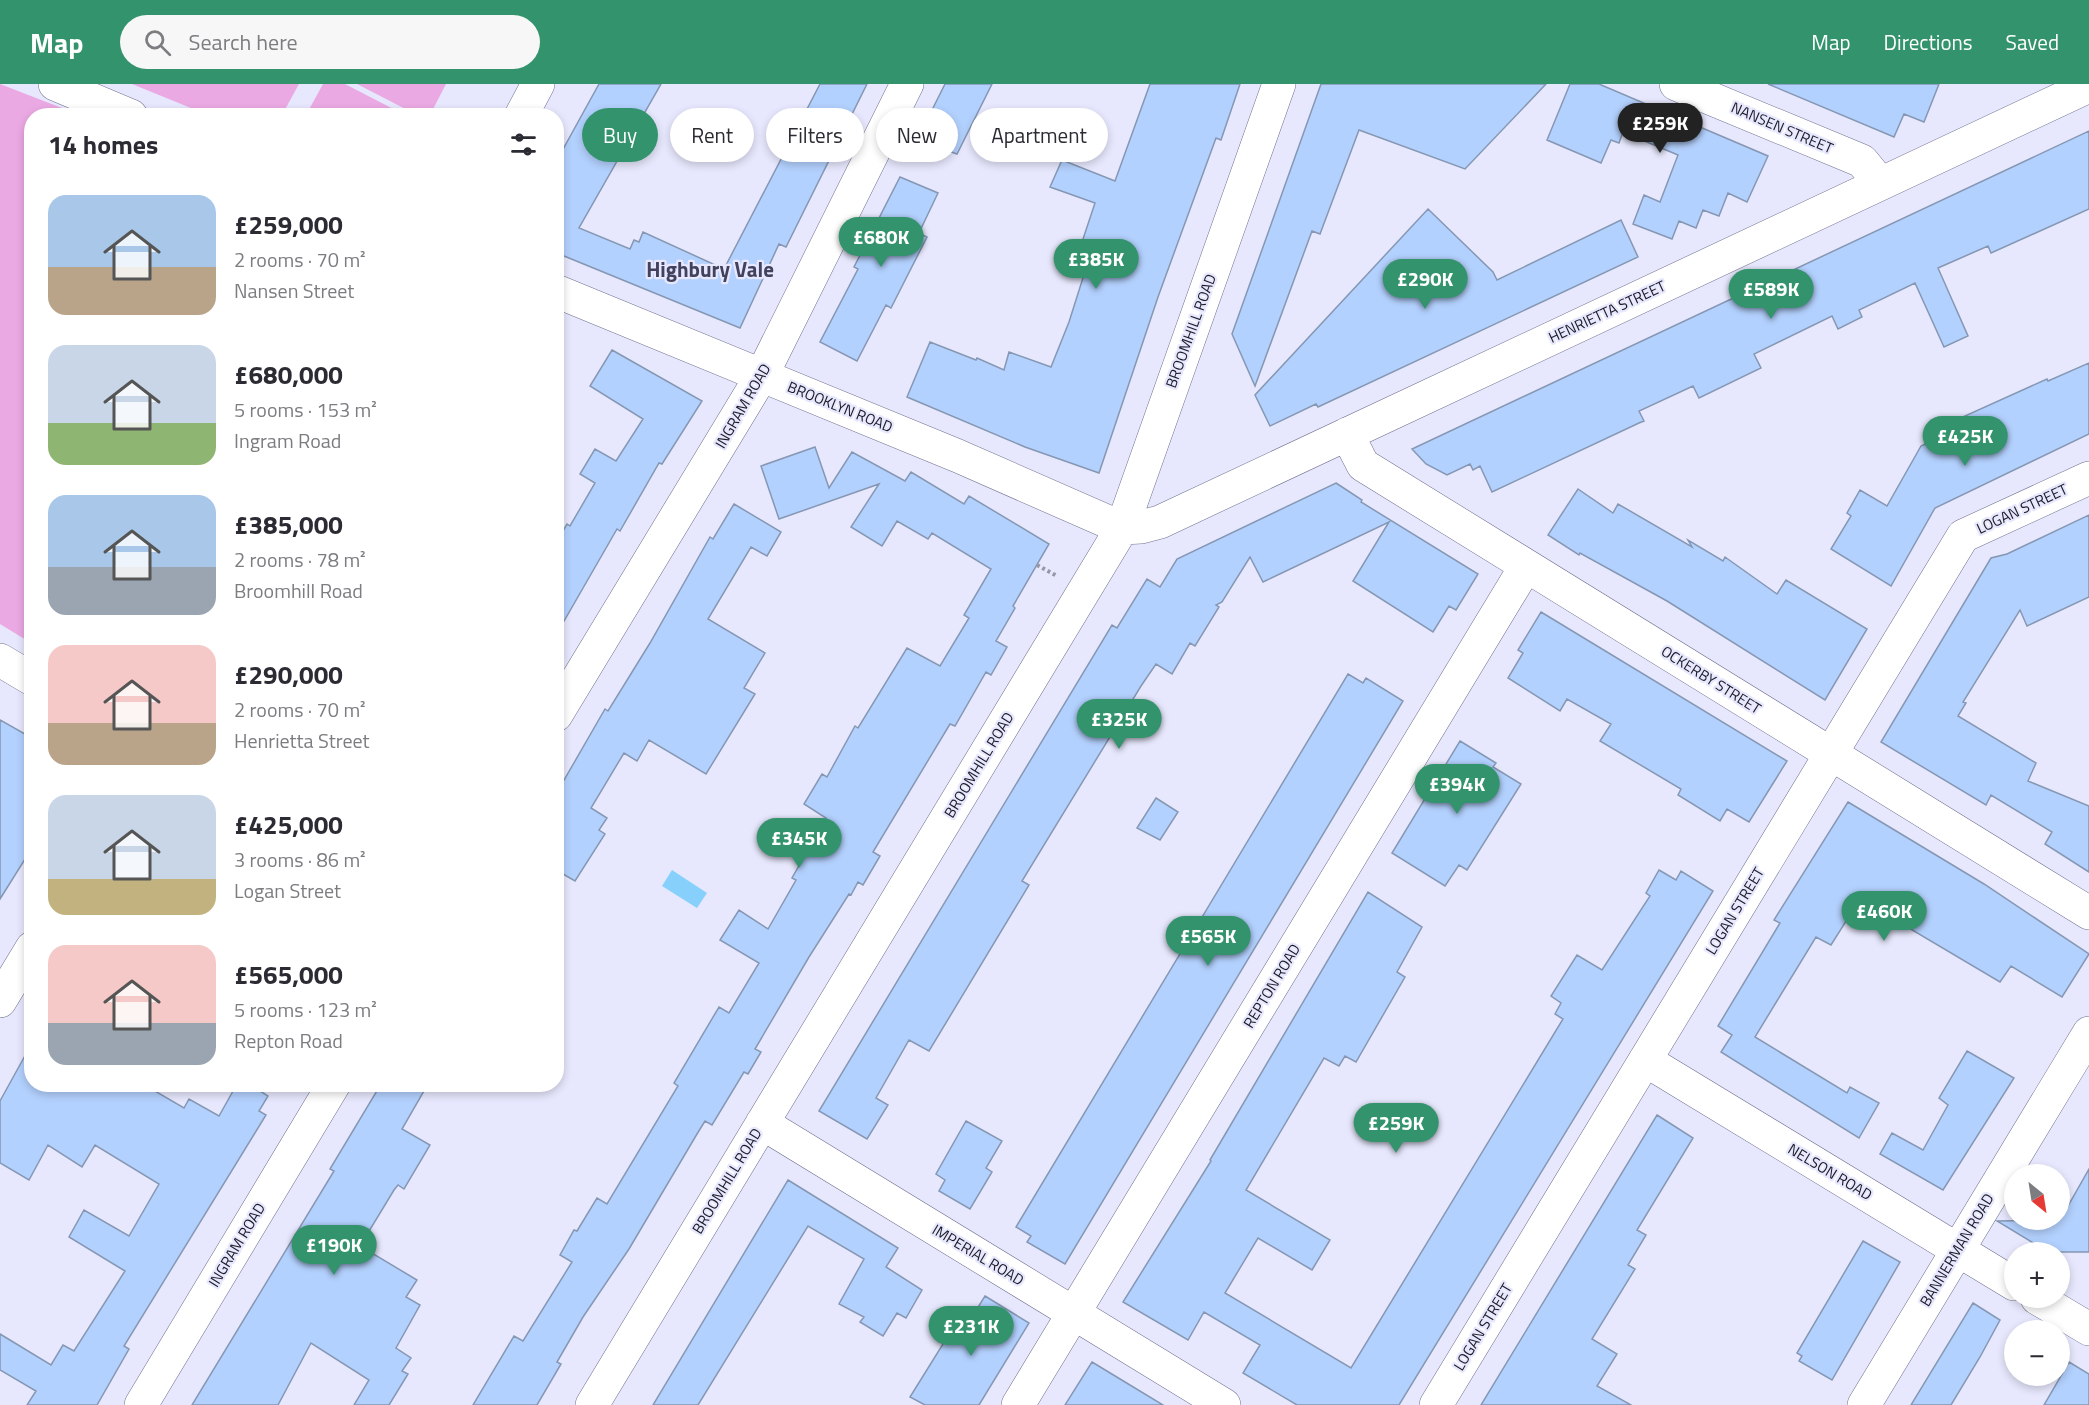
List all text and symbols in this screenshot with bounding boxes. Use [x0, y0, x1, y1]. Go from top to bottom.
search box [120, 15, 540, 69]
text: Map [30, 21, 84, 64]
text: Search here [189, 25, 298, 59]
icon: search [141, 26, 174, 59]
text: Map [1811, 26, 1851, 58]
text: Directions [1884, 26, 1973, 58]
text: Saved [2006, 26, 2059, 58]
street label: NANSEN STREET [1728, 96, 1837, 159]
pin: £259K [1618, 103, 1702, 154]
text: £259K [1632, 107, 1688, 138]
chip: Buy [582, 108, 658, 162]
chip: Rent [670, 108, 754, 162]
chip: Filters [766, 108, 864, 162]
chip: New [876, 108, 958, 162]
chip: Apartment [970, 108, 1108, 162]
text: 14 homes [48, 125, 158, 164]
icon: filters [507, 128, 540, 161]
text: £259,000 [234, 205, 343, 244]
pin: £680K [839, 217, 923, 268]
icon: home [96, 219, 168, 291]
text: £680K [853, 221, 909, 252]
pin: £385K [1054, 239, 1138, 290]
text: £385K [1068, 243, 1124, 274]
text: 2 rooms · 70 m² [234, 244, 366, 275]
district label: Highbury Vale [646, 253, 774, 285]
pin: £290K [1383, 259, 1467, 310]
text: £290K [1397, 263, 1453, 294]
pin: £589K [1729, 269, 1813, 320]
street label: BROOMHILL ROAD [1159, 271, 1222, 391]
text: £589K [1743, 273, 1799, 304]
street label: HENRIETTA STREET [1544, 274, 1669, 349]
text: Nansen Street [234, 275, 354, 306]
text: £680,000 [234, 355, 343, 394]
street label: INGRAM ROAD [709, 359, 776, 452]
icon: home [96, 369, 168, 441]
street label: BROOKLYN ROAD [784, 375, 896, 438]
text: 5 rooms · 153 m² [234, 394, 377, 425]
pin: £425K [1923, 416, 2007, 467]
text: £425K [1937, 420, 1993, 451]
text: Ingram Road [234, 425, 341, 456]
street label: LOGAN STREET [1972, 477, 2071, 540]
text: £385,000 [234, 505, 343, 544]
icon: home [96, 519, 168, 591]
text: 2 rooms · 78 m² [234, 544, 366, 575]
text: Broomhill Road [234, 575, 363, 606]
street label: OCKERBY STREET [1657, 640, 1766, 720]
text: £290,000 [234, 655, 343, 694]
icon: home [96, 669, 168, 741]
text: 2 rooms · 70 m² [234, 694, 366, 725]
pin: £325K [1077, 699, 1161, 750]
text: £325K [1091, 703, 1147, 734]
street label: BROOMHILL ROAD [938, 707, 1019, 822]
text: Henrietta Street [234, 725, 370, 756]
pin: £394K [1415, 764, 1499, 815]
text: £394K [1429, 768, 1485, 799]
text: £425,000 [234, 805, 343, 844]
pin: £345K [757, 818, 841, 869]
icon: home [96, 819, 168, 891]
text: £345K [771, 822, 827, 853]
text: 3 rooms · 86 m² [234, 844, 366, 875]
street label: LOGAN STREET [1699, 863, 1770, 959]
text: Logan Street [234, 875, 341, 906]
pin: £460K [1842, 891, 1926, 942]
text: £460K [1856, 895, 1912, 926]
pin: £565K [1166, 916, 1250, 967]
text: £565K [1180, 920, 1236, 951]
street label: REPTON ROAD [1237, 939, 1306, 1032]
text: £565,000 [234, 955, 343, 994]
icon: home [96, 969, 168, 1041]
text: 5 rooms · 123 m² [234, 994, 377, 1025]
text: Repton Road [234, 1025, 343, 1056]
pin: £259K [1354, 1103, 1438, 1154]
text: £259K [1368, 1107, 1424, 1138]
street label: BROOMHILL ROAD [686, 1123, 767, 1238]
street label: NELSON ROAD [1784, 1137, 1877, 1206]
north arrow [2004, 1164, 2070, 1230]
map controls [2004, 1164, 2070, 1386]
street label: BANNERMAN ROAD [1914, 1189, 1999, 1311]
street label: INGRAM ROAD [202, 1198, 271, 1291]
street label: IMPERIAL ROAD [928, 1218, 1029, 1291]
pin: £190K [292, 1225, 376, 1276]
text: £190K [306, 1229, 362, 1260]
button: + [2004, 1242, 2070, 1308]
street label: LOGAN STREET [1447, 1279, 1518, 1375]
pin: £231K [929, 1306, 1013, 1357]
text: £231K [943, 1310, 999, 1341]
button: − [2004, 1320, 2070, 1386]

